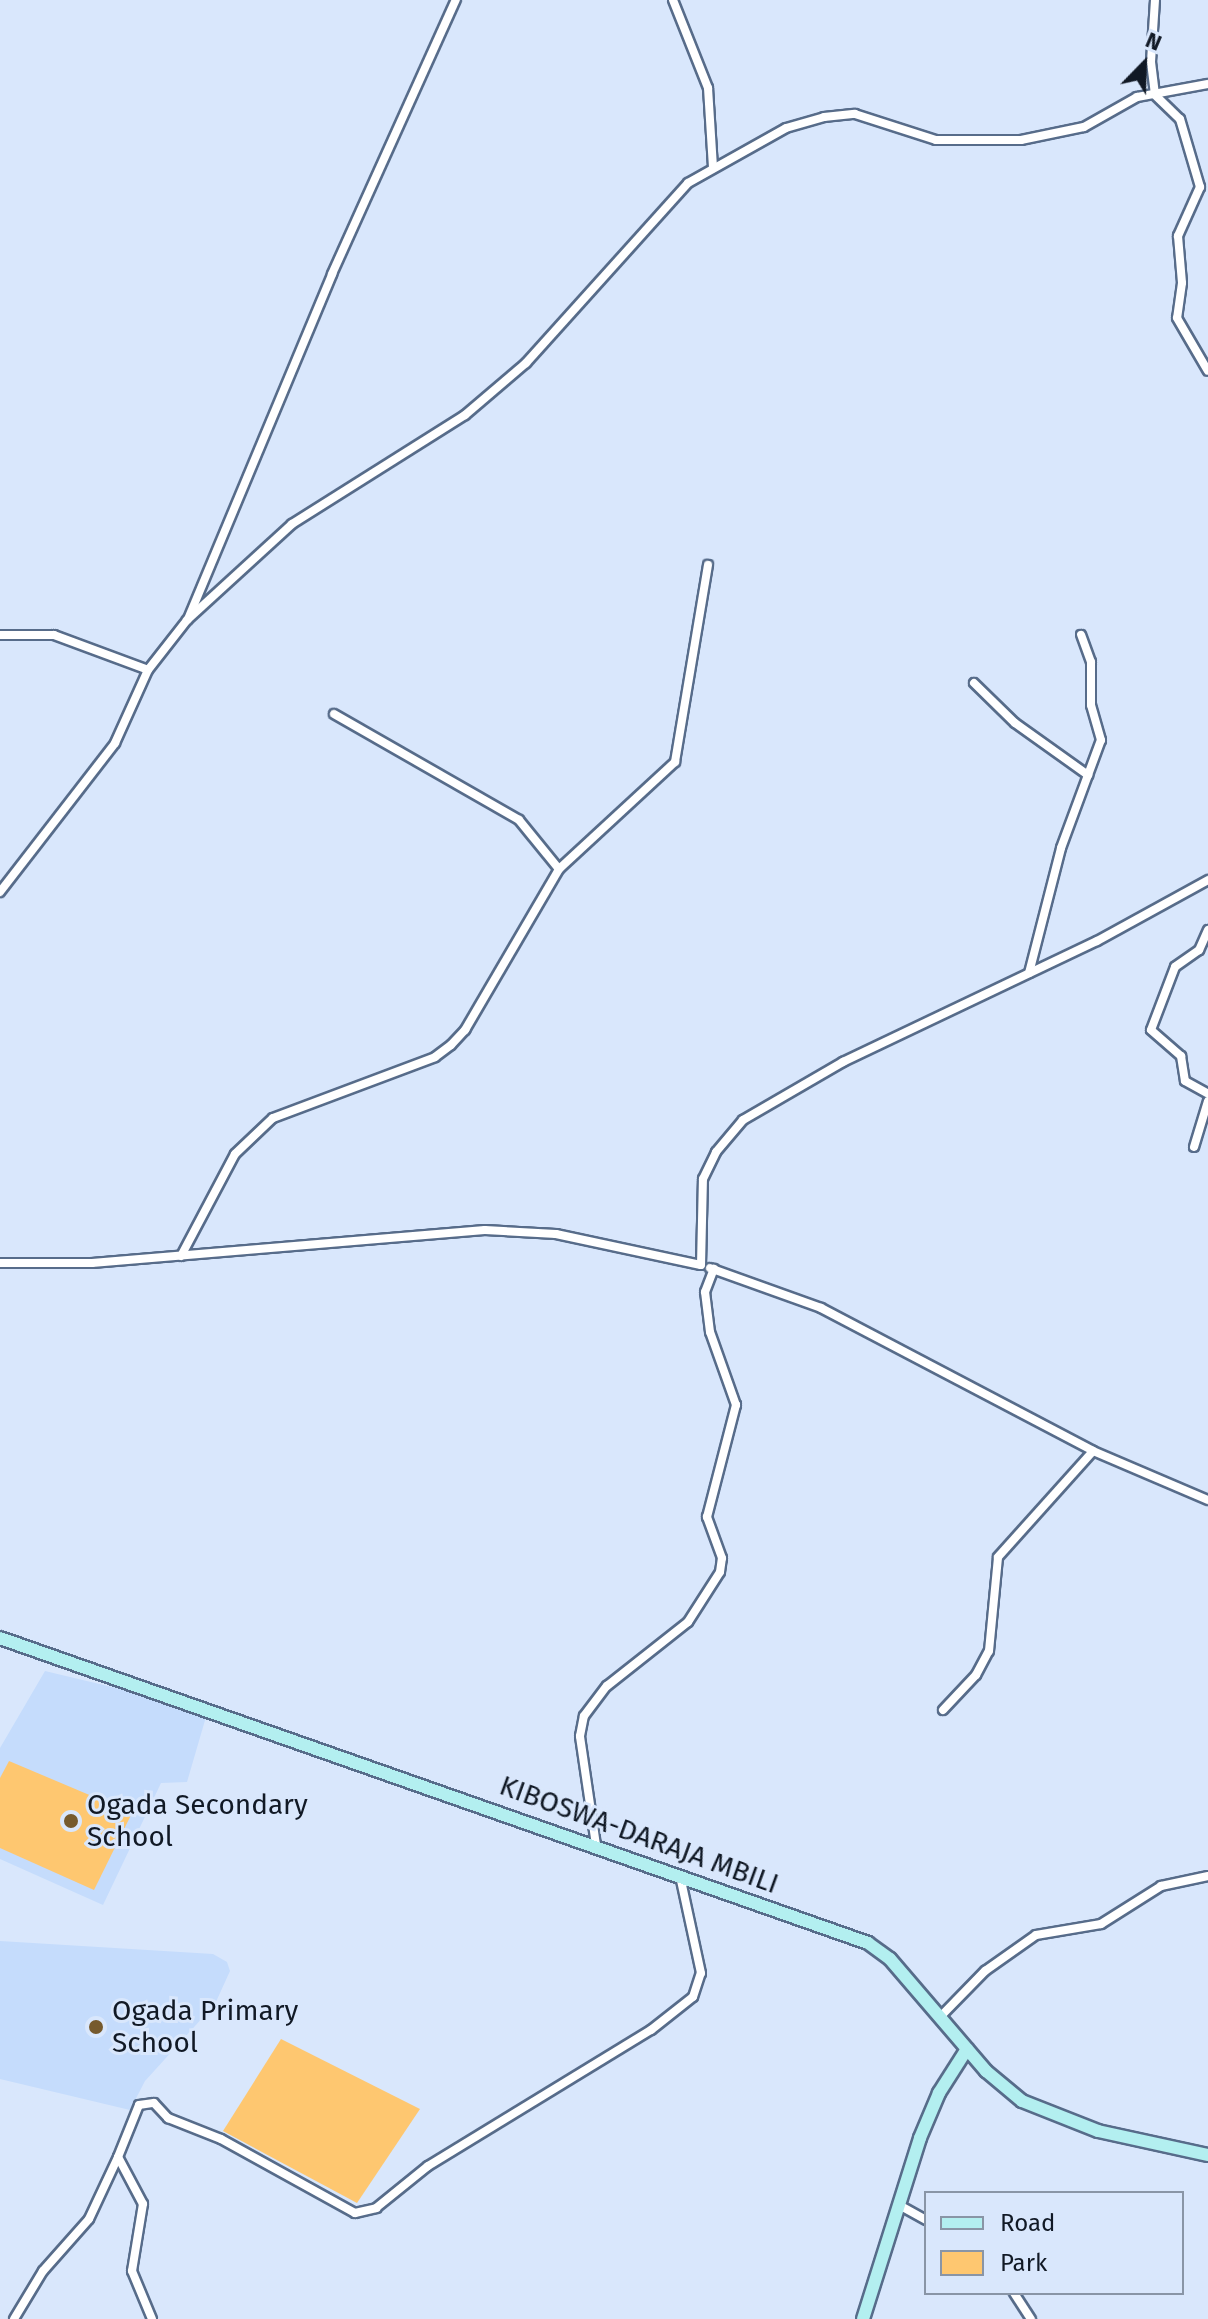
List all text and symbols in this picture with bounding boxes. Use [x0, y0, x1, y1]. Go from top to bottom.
north arrow [1104, 24, 1184, 104]
text: N [1142, 26, 1166, 57]
street label: KIBOSWA-DARAJA MBILI [495, 1769, 783, 1901]
place label: Ogada Secondary School [87, 1788, 308, 1854]
marker: Ogada Secondary School [62, 1812, 80, 1830]
place label: Ogada Primary School [112, 1994, 298, 2060]
marker: Ogada Primary School [87, 2018, 105, 2036]
legend [924, 2191, 1184, 2295]
text: Road [1000, 2209, 1055, 2237]
text: Park [1000, 2249, 1047, 2277]

